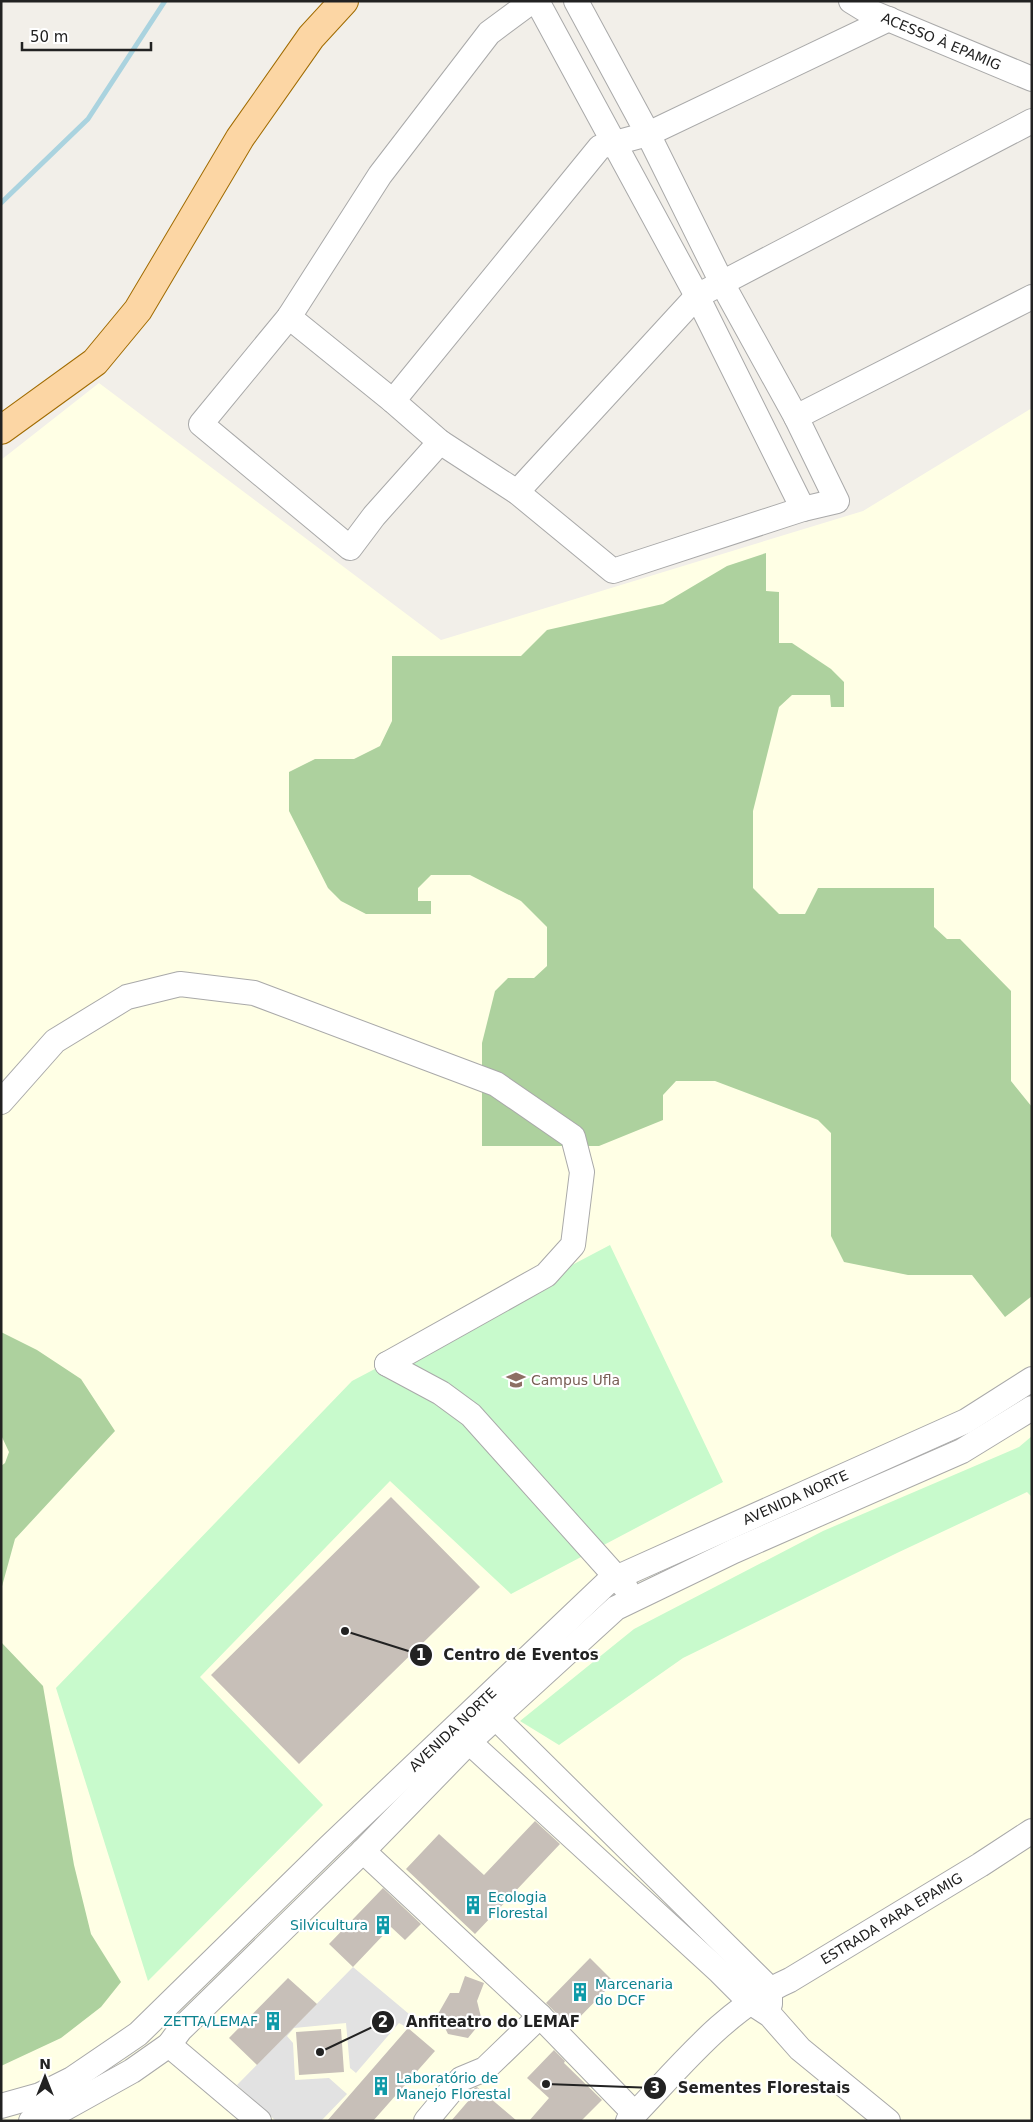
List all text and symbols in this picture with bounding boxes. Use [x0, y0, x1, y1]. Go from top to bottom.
street label: ACESSO À EPAMIG [879, 9, 1004, 73]
scale bar [22, 20, 151, 52]
text: 50 m [30, 28, 68, 46]
school or university icon: Campus Ufla [505, 1369, 527, 1391]
place label: Campus Ufla [531, 1372, 620, 1388]
street label: AVENIDA NORTE [740, 1467, 851, 1528]
callout: Centro de Eventos [408, 1640, 609, 1670]
text: 1 [416, 1646, 426, 1664]
text: Centro de Eventos [443, 1646, 599, 1664]
street label: AVENIDA NORTE [406, 1685, 499, 1775]
street label: ESTRADA PARA EPAMIG [818, 1869, 965, 1968]
place label: Ecologia Florestal [488, 1889, 548, 1921]
building icon: Ecologia Florestal [462, 1894, 484, 1916]
building icon: Silvicultura [372, 1914, 394, 1936]
place label: Silvicultura [290, 1917, 368, 1933]
place label: Marcenaria do DCF [595, 1976, 673, 2008]
building icon: Marcenaria do DCF [569, 1981, 591, 2003]
callout: Anfiteatro do LEMAF [371, 2007, 590, 2037]
building icon: ZETTA/LEMAF [262, 2010, 284, 2032]
place label: ZETTA/LEMAF [163, 2013, 258, 2029]
text: 2 [378, 2013, 388, 2031]
text: Anfiteatro do LEMAF [406, 2013, 580, 2031]
north arrow [20, 2052, 70, 2102]
text: N [39, 2056, 51, 2072]
place label: Laboratório de Manejo Florestal [396, 2070, 511, 2102]
callout: Sementes Florestais [642, 2073, 860, 2103]
building icon: Laboratório de Manejo Florestal [370, 2075, 392, 2097]
text: 3 [650, 2079, 660, 2097]
text: Sementes Florestais [678, 2079, 850, 2097]

